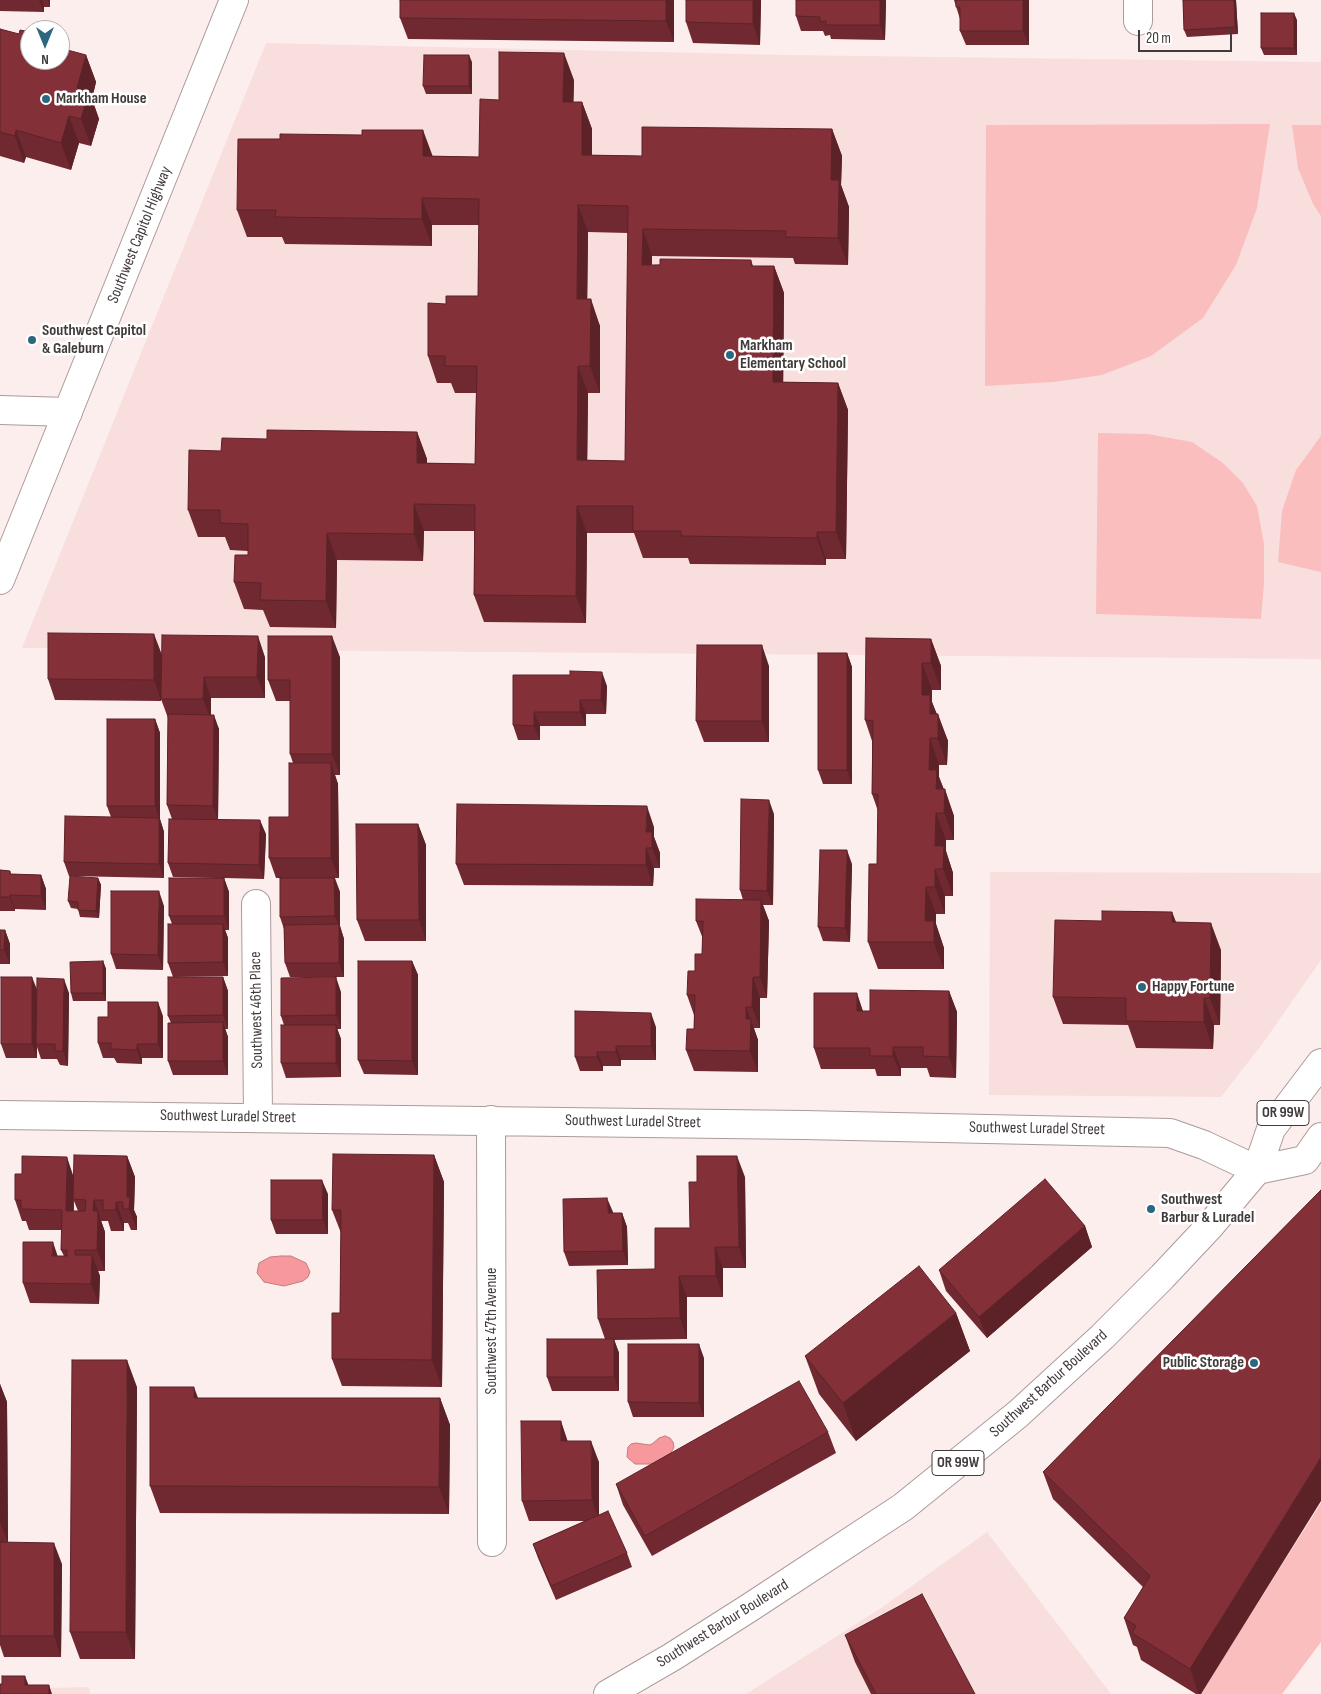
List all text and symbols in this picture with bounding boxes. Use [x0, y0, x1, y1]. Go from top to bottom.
north arrow [20, 20, 70, 70]
scale bar [1141, 20, 1235, 52]
text: 20 m [1146, 29, 1171, 48]
text: N [41, 51, 49, 68]
place label: Markham House [56, 89, 147, 109]
marker: Markham House [40, 93, 52, 105]
street label: Southwest Capitol Highway [104, 164, 176, 306]
place label: Southwest Capitol & Galeburn [42, 321, 146, 359]
marker: Southwest Capitol & Galeburn [26, 334, 38, 346]
place label: Markham Elementary School [740, 336, 846, 374]
marker: Markham Elementary School [724, 349, 736, 361]
street label: Southwest 46th Place [246, 951, 268, 1069]
place label: Happy Fortune [1152, 977, 1235, 997]
marker: Happy Fortune [1136, 981, 1148, 993]
road number: OR 99W [1257, 1100, 1309, 1126]
street label: Southwest Luradel Street [160, 1106, 296, 1128]
street label: Southwest Luradel Street [565, 1111, 701, 1133]
street label: Southwest Luradel Street [969, 1118, 1105, 1140]
place label: Southwest Barbur & Luradel [1161, 1190, 1254, 1228]
marker: Southwest Barbur & Luradel [1145, 1203, 1157, 1215]
street label: Southwest 47th Avenue [482, 1268, 502, 1394]
street label: Southwest Barbur Boulevard [986, 1326, 1112, 1442]
place label: Public Storage [1163, 1353, 1244, 1373]
marker: Public Storage [1248, 1357, 1260, 1369]
road number: OR 99W [932, 1450, 984, 1476]
street label: Southwest Barbur Boulevard [654, 1576, 792, 1672]

